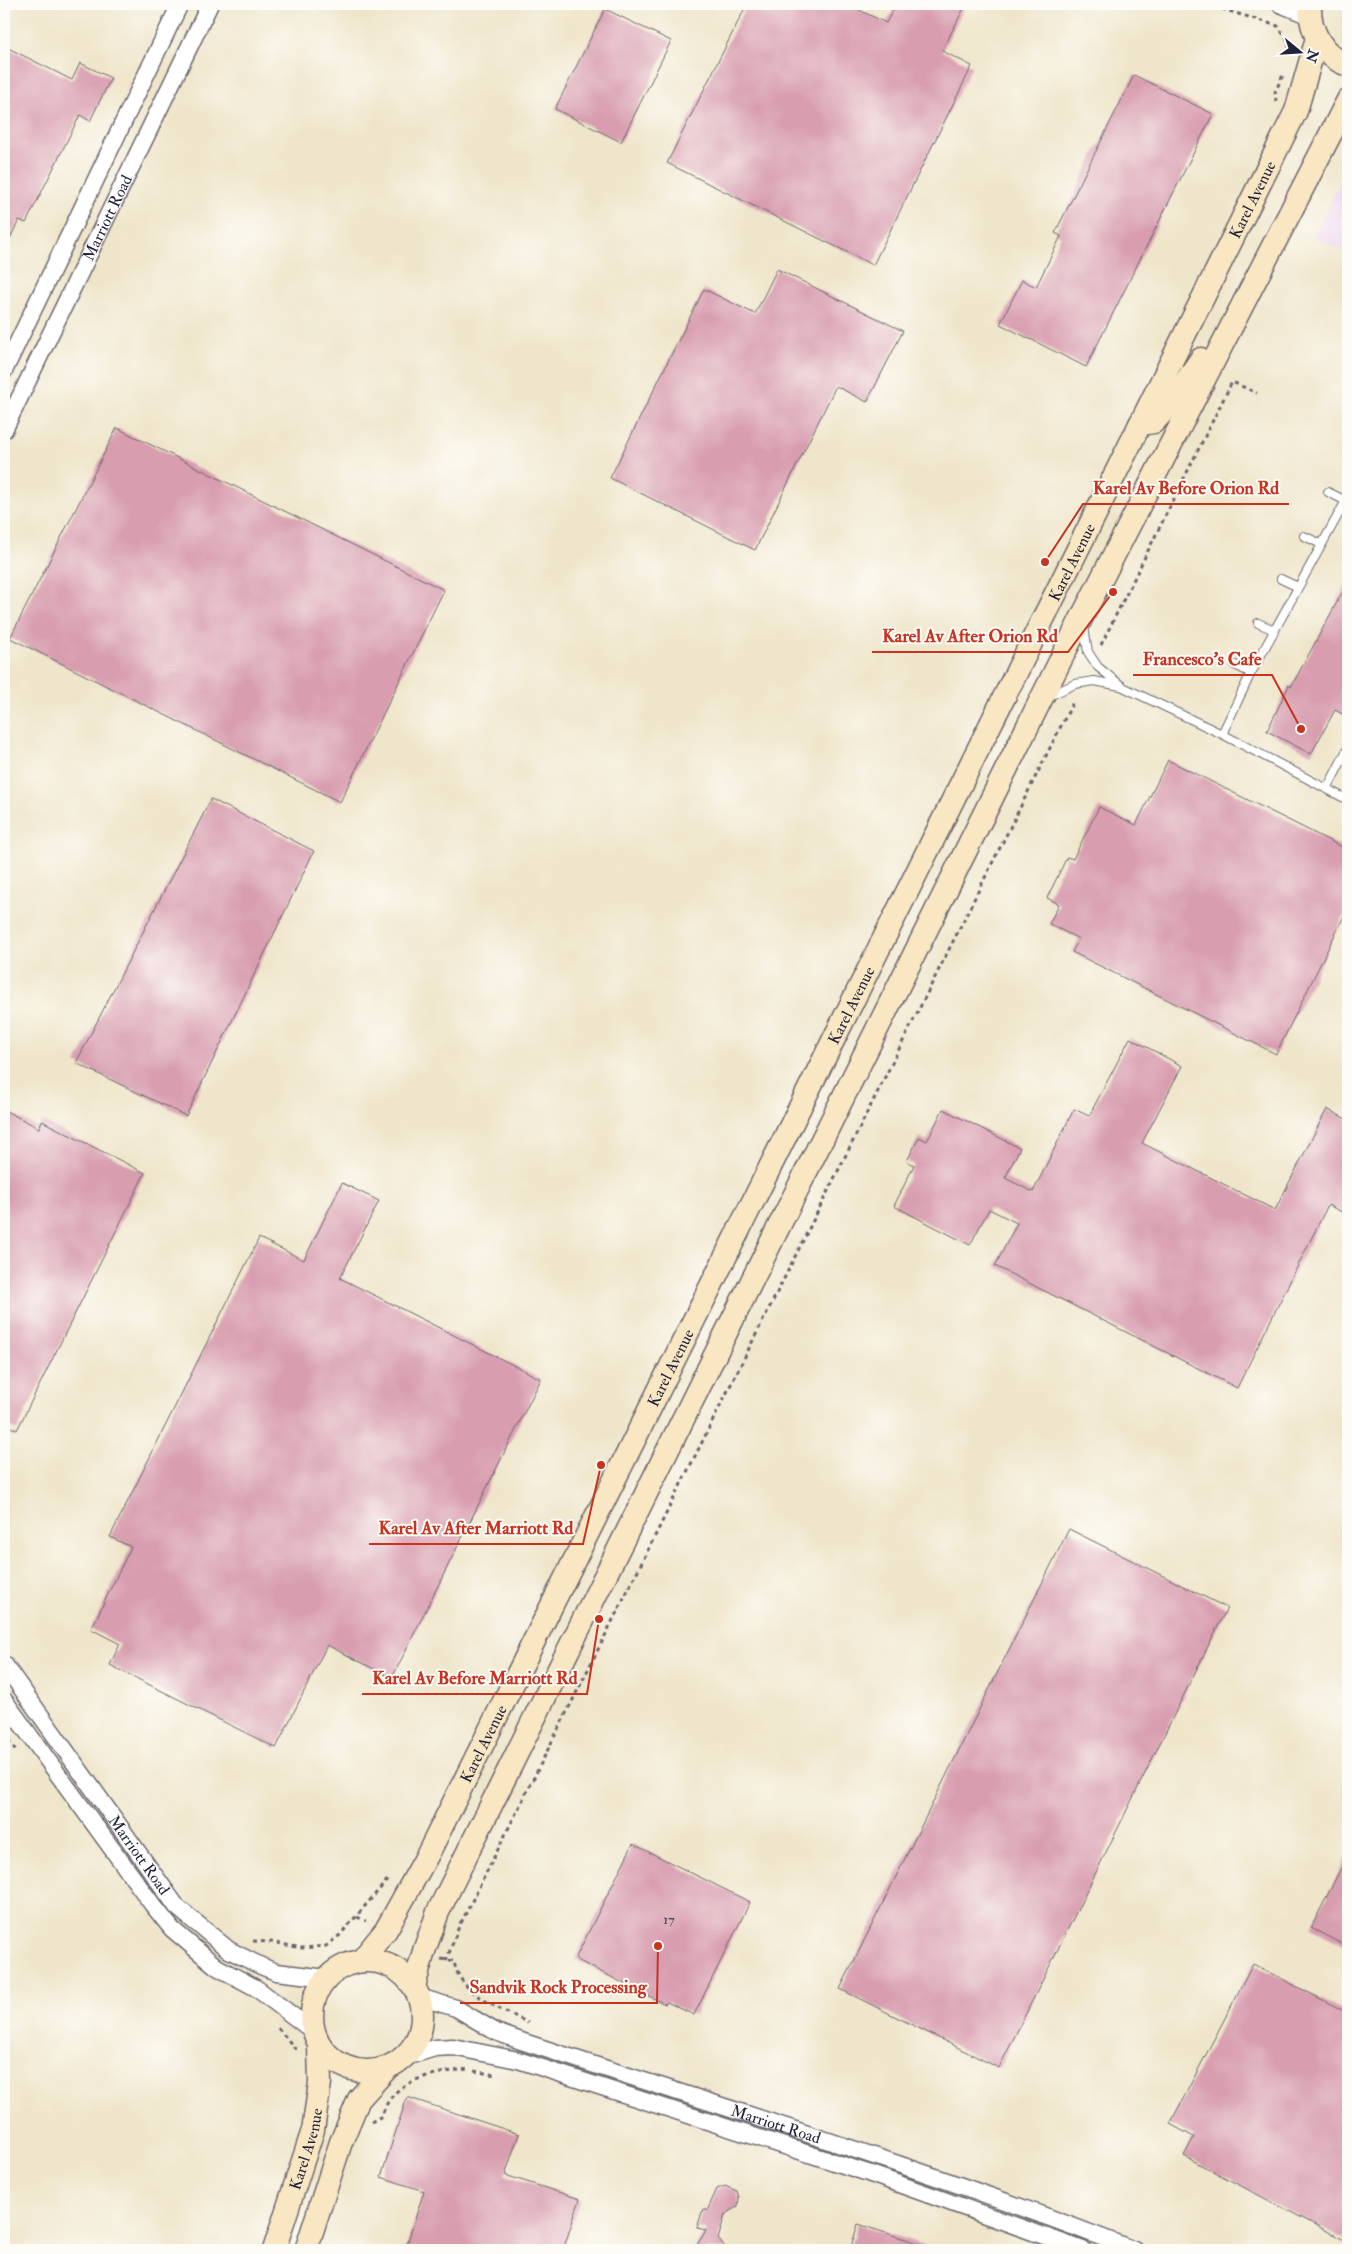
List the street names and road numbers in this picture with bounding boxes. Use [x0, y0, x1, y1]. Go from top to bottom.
street label: Karel Avenue [1225, 157, 1281, 242]
street label: Marriott Road [78, 172, 137, 264]
street label: Karel Avenue [1045, 520, 1100, 605]
street label: Karel Avenue [824, 963, 880, 1048]
street label: Karel Avenue [643, 1326, 699, 1410]
street label: Karel Avenue [456, 1702, 512, 1786]
street label: Marriott Road [104, 1812, 174, 1899]
street label: Marriott Road [729, 2101, 823, 2149]
street label: Karel Avenue [285, 2107, 327, 2193]

